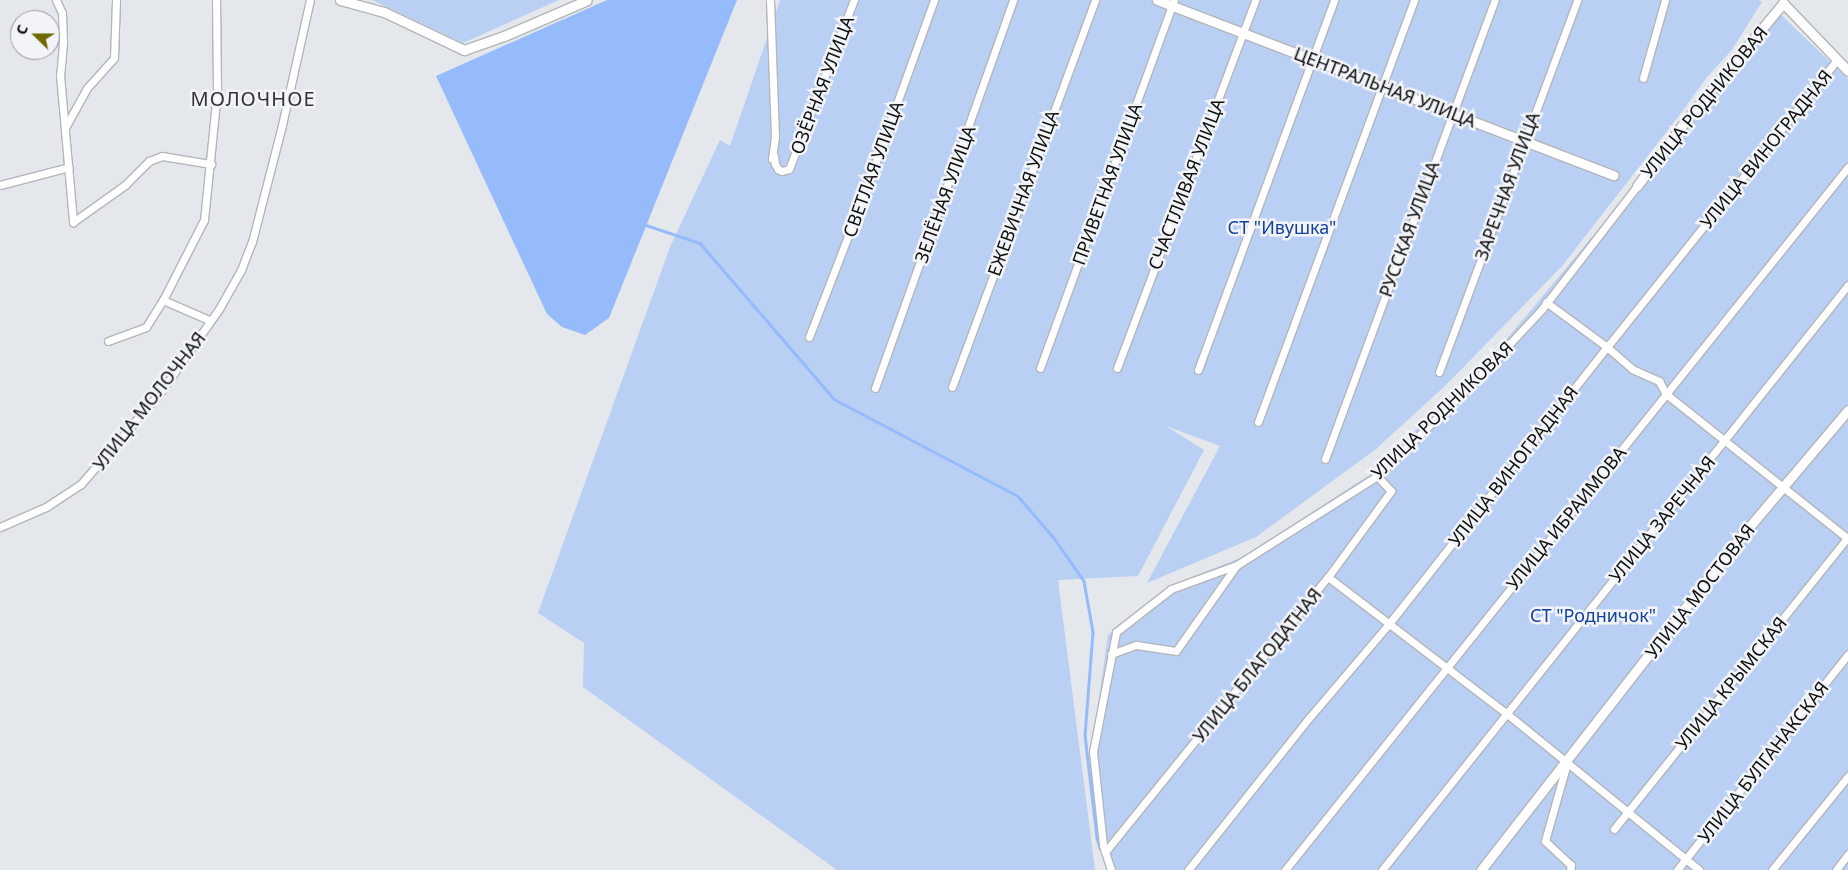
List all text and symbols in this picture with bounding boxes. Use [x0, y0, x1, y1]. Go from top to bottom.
north arrow [10, 10, 60, 60]
street label: ОЗЁРНАЯ УЛИЦА [786, 13, 858, 157]
text: С [11, 22, 32, 37]
street label: УЛИЦА РОДНИКОВАЯ [1636, 22, 1772, 182]
street label: ЦЕНТРАЛЬНАЯ УЛИЦА [1291, 42, 1479, 132]
street label: УЛИЦА ВИНОГРАДНАЯ [1695, 65, 1837, 233]
district label: МОЛОЧНОЕ [190, 86, 316, 110]
street label: СЧАСТЛИВАЯ УЛИЦА [1143, 95, 1229, 273]
street label: СВЕТЛАЯ УЛИЦА [838, 98, 908, 240]
street label: ПРИВЕТНАЯ УЛИЦА [1068, 100, 1146, 268]
street label: ЕЖЕВИЧНАЯ УЛИЦА [983, 107, 1063, 279]
street label: ЗАРЕЧНАЯ УЛИЦА [1470, 109, 1544, 263]
street label: ЗЕЛЁНАЯ УЛИЦА [910, 122, 980, 266]
street label: РУССКАЯ УЛИЦА [1374, 158, 1444, 300]
park label: СТ "Ивушка" [1228, 216, 1336, 238]
street label: УЛИЦА МОЛОЧНАЯ [88, 327, 210, 475]
street label: УЛИЦА РОДНИКОВАЯ [1367, 337, 1517, 483]
street label: УЛИЦА ВИНОГРАДНАЯ [1444, 381, 1582, 551]
street label: УЛИЦА ИБРАИМОВА [1502, 442, 1630, 594]
street label: УЛИЦА ЗАРЕЧНАЯ [1604, 451, 1720, 587]
street label: УЛИЦА МОСТОВАЯ [1641, 519, 1759, 663]
street label: УЛИЦА БЛАГОДАТНАЯ [1188, 584, 1326, 746]
park label: СТ "Родничок" [1530, 604, 1656, 626]
street label: УЛИЦА КРЫМСКАЯ [1671, 612, 1791, 754]
street label: УЛИЦА БУЛГАНАКСКАЯ [1693, 677, 1833, 847]

